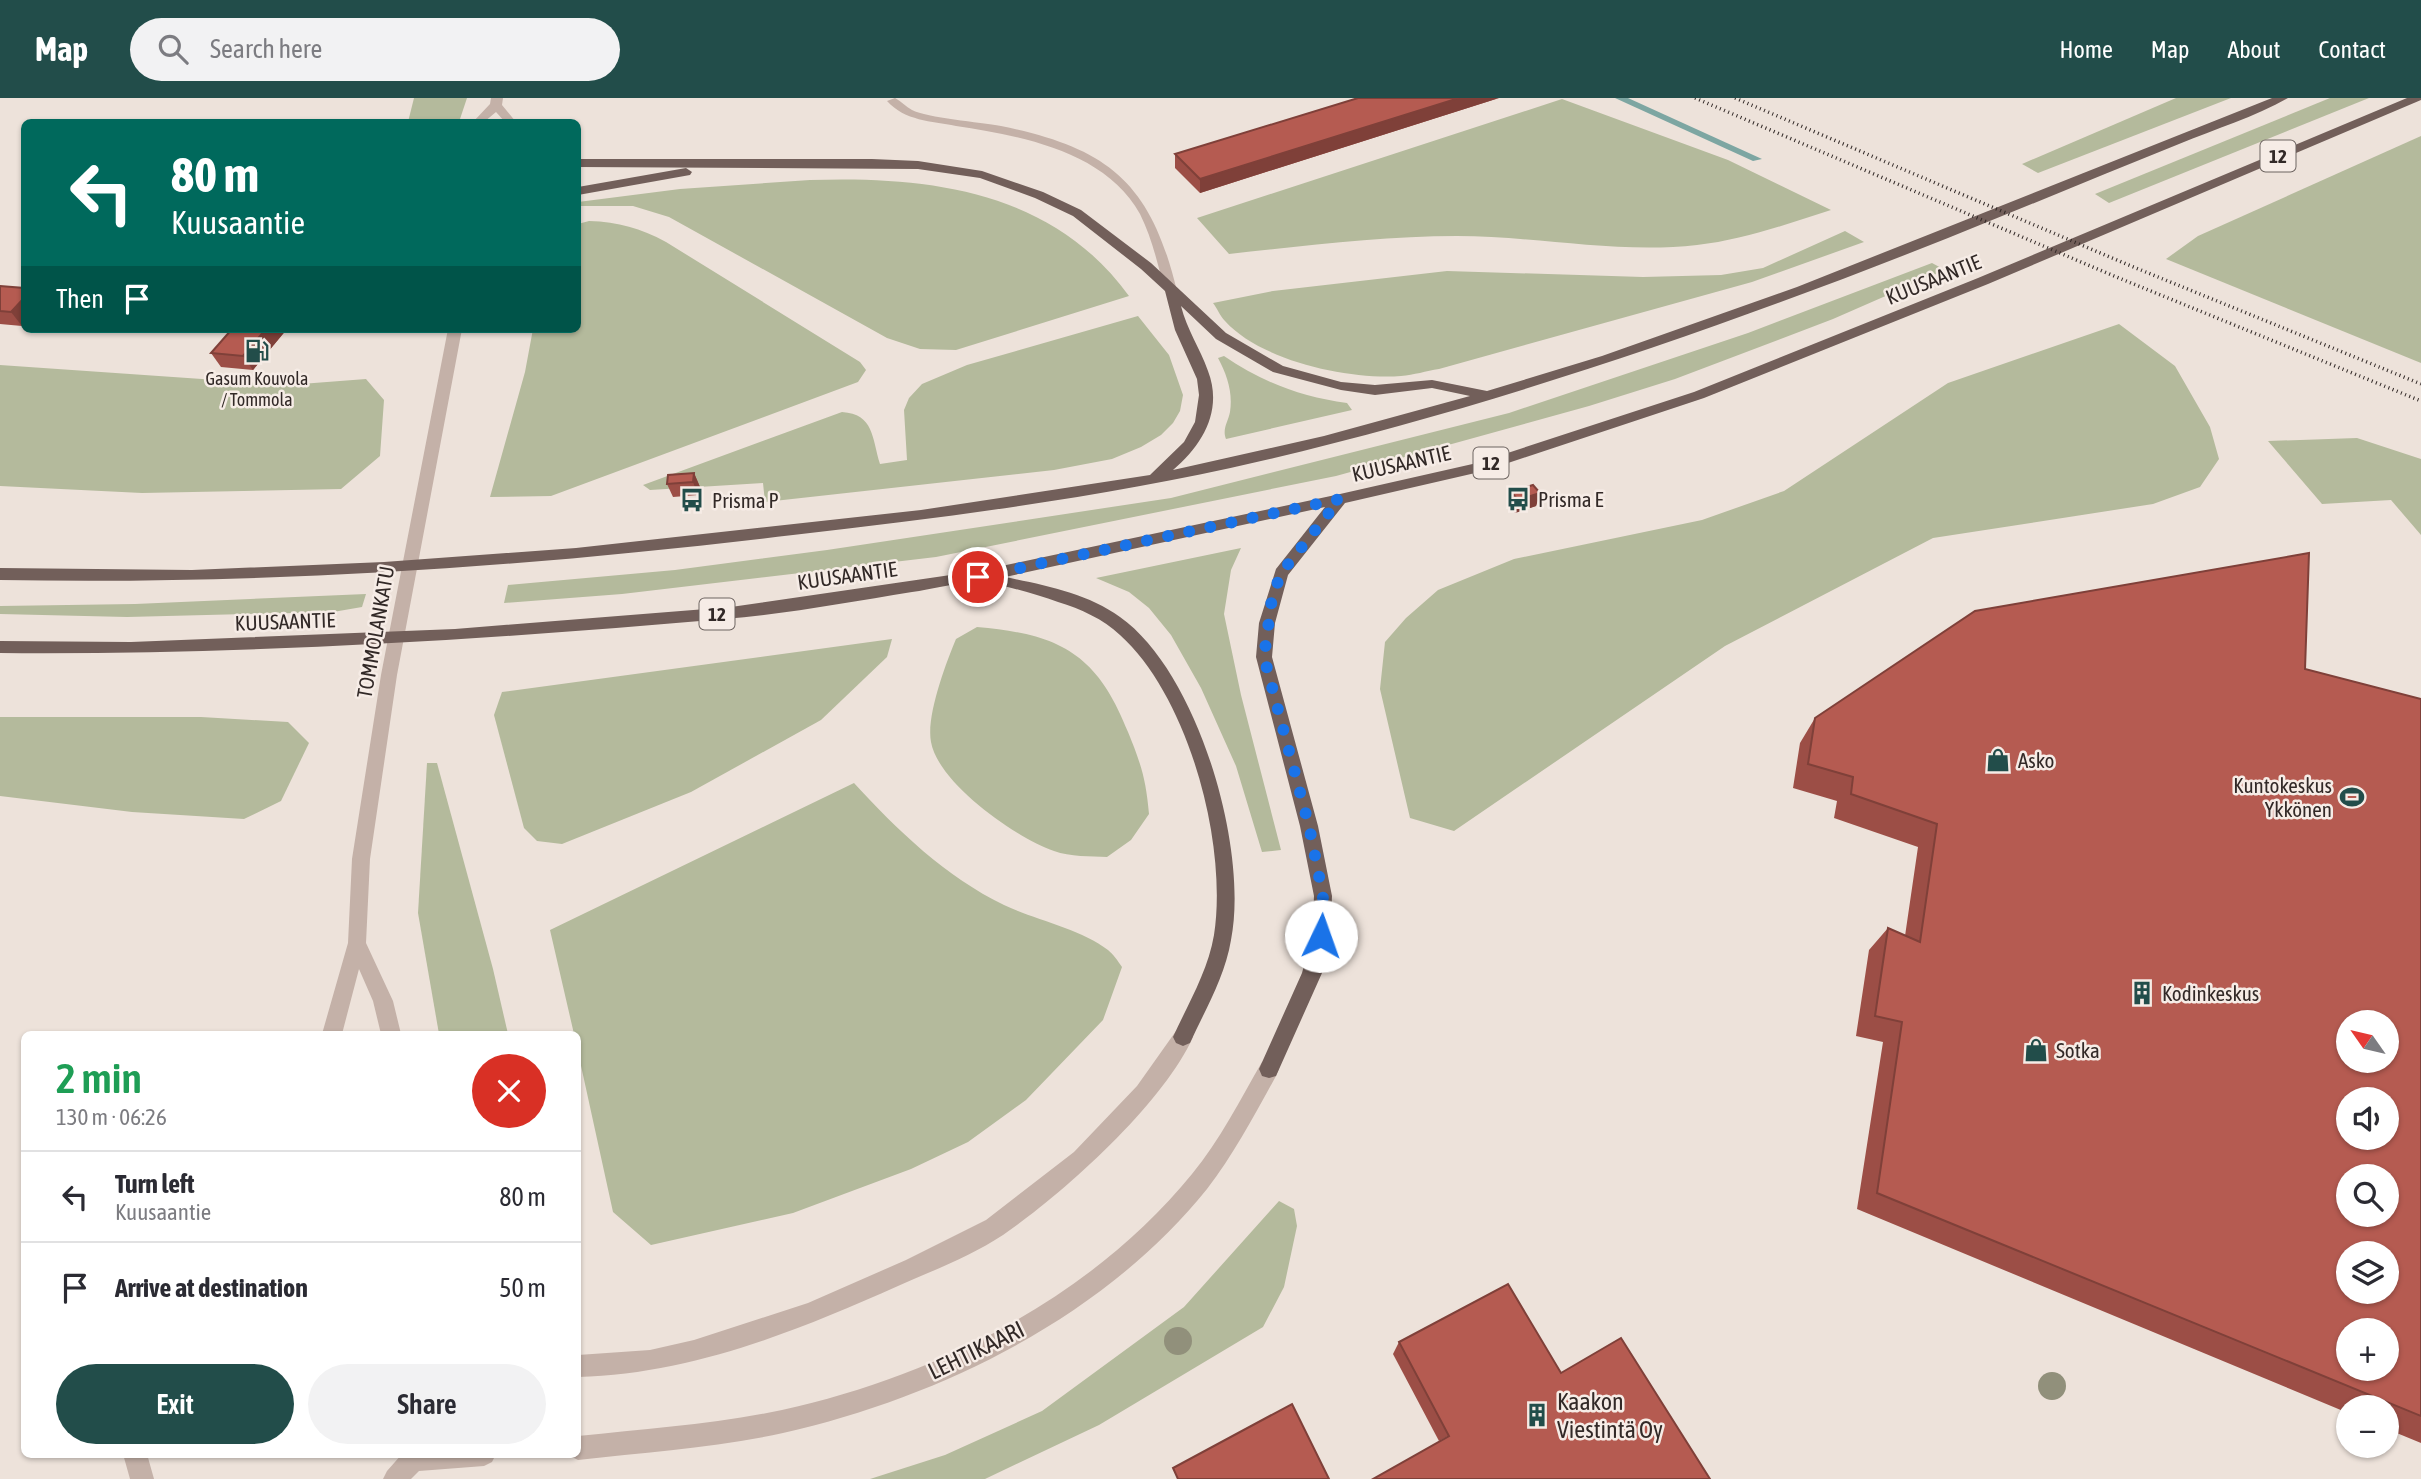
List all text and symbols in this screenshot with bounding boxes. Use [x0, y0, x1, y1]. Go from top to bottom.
search box [130, 18, 620, 81]
text: Map [35, 30, 88, 68]
icon: search [154, 30, 192, 68]
text: Search here [210, 34, 322, 64]
text: Home [2059, 36, 2113, 63]
text: Map [2151, 36, 2189, 63]
text: About [2227, 36, 2280, 63]
text: Contact [2318, 36, 2386, 63]
road number: 12 [2260, 141, 2296, 172]
text: 80 m [171, 146, 259, 202]
icon: left [56, 147, 147, 238]
text: Kuusaantie [171, 204, 305, 241]
street label: KUUSAANTIE [1882, 249, 1984, 309]
icon: arrive [118, 280, 156, 318]
text: Then [56, 284, 104, 314]
fuel station icon: Gasum Kouvola / Tommola [243, 337, 271, 365]
place label: Gasum Kouvola / Tommola [206, 368, 308, 410]
street label: KUUSAANTIE [1349, 440, 1453, 486]
road number: 12 [1474, 448, 1508, 478]
bus stop icon: Prisma E [1504, 485, 1532, 513]
bus stop icon: Prisma P [678, 486, 706, 514]
place label: Prisma E [1538, 487, 1603, 511]
place label: Prisma P [712, 488, 779, 512]
pin [948, 547, 1008, 607]
street label: KUUSAANTIE [796, 556, 898, 594]
icon: arrive [959, 558, 997, 596]
street label: TOMMOLANKATU [352, 564, 398, 700]
road number: 12 [700, 598, 734, 629]
street label: KUUSAANTIE [234, 607, 336, 635]
shop icon: Asko [1984, 746, 2012, 774]
place label: Asko [2018, 748, 2054, 772]
place label: Kuntokeskus Ykkönen [2233, 773, 2332, 821]
sports icon: Kuntokeskus Ykkönen [2338, 783, 2366, 811]
position arrow [1284, 899, 1358, 973]
building icon: Kodinkeskus [2128, 979, 2156, 1007]
place label: Kodinkeskus [2162, 981, 2259, 1005]
north arrow [2336, 1010, 2399, 1073]
map controls [2336, 1010, 2399, 1458]
shop icon: Sotka [2022, 1036, 2050, 1064]
place label: Sotka [2056, 1038, 2100, 1062]
text: 2 min [56, 1054, 142, 1102]
button: close [472, 1054, 546, 1128]
button: sound [2336, 1087, 2399, 1150]
text: 130 m · 06:26 [56, 1104, 167, 1130]
button: search [2336, 1164, 2399, 1227]
text: Turn left [115, 1169, 195, 1199]
icon: left [56, 1178, 94, 1216]
text: 80 m [499, 1182, 546, 1212]
text: Kuusaantie [115, 1199, 211, 1225]
button: layers [2336, 1241, 2399, 1304]
icon: arrive [56, 1269, 94, 1307]
text: Arrive at destination [115, 1273, 308, 1303]
text: 50 m [499, 1273, 546, 1303]
street label: LEHTIKAARI [924, 1315, 1028, 1385]
button: + [2336, 1318, 2399, 1381]
button: Exit [56, 1364, 294, 1444]
button: Share [308, 1364, 546, 1444]
place label: Kaakon Viestintä Oy [1557, 1388, 1663, 1443]
button: − [2336, 1395, 2399, 1458]
building icon: Kaakon Viestintä Oy [1523, 1401, 1551, 1429]

